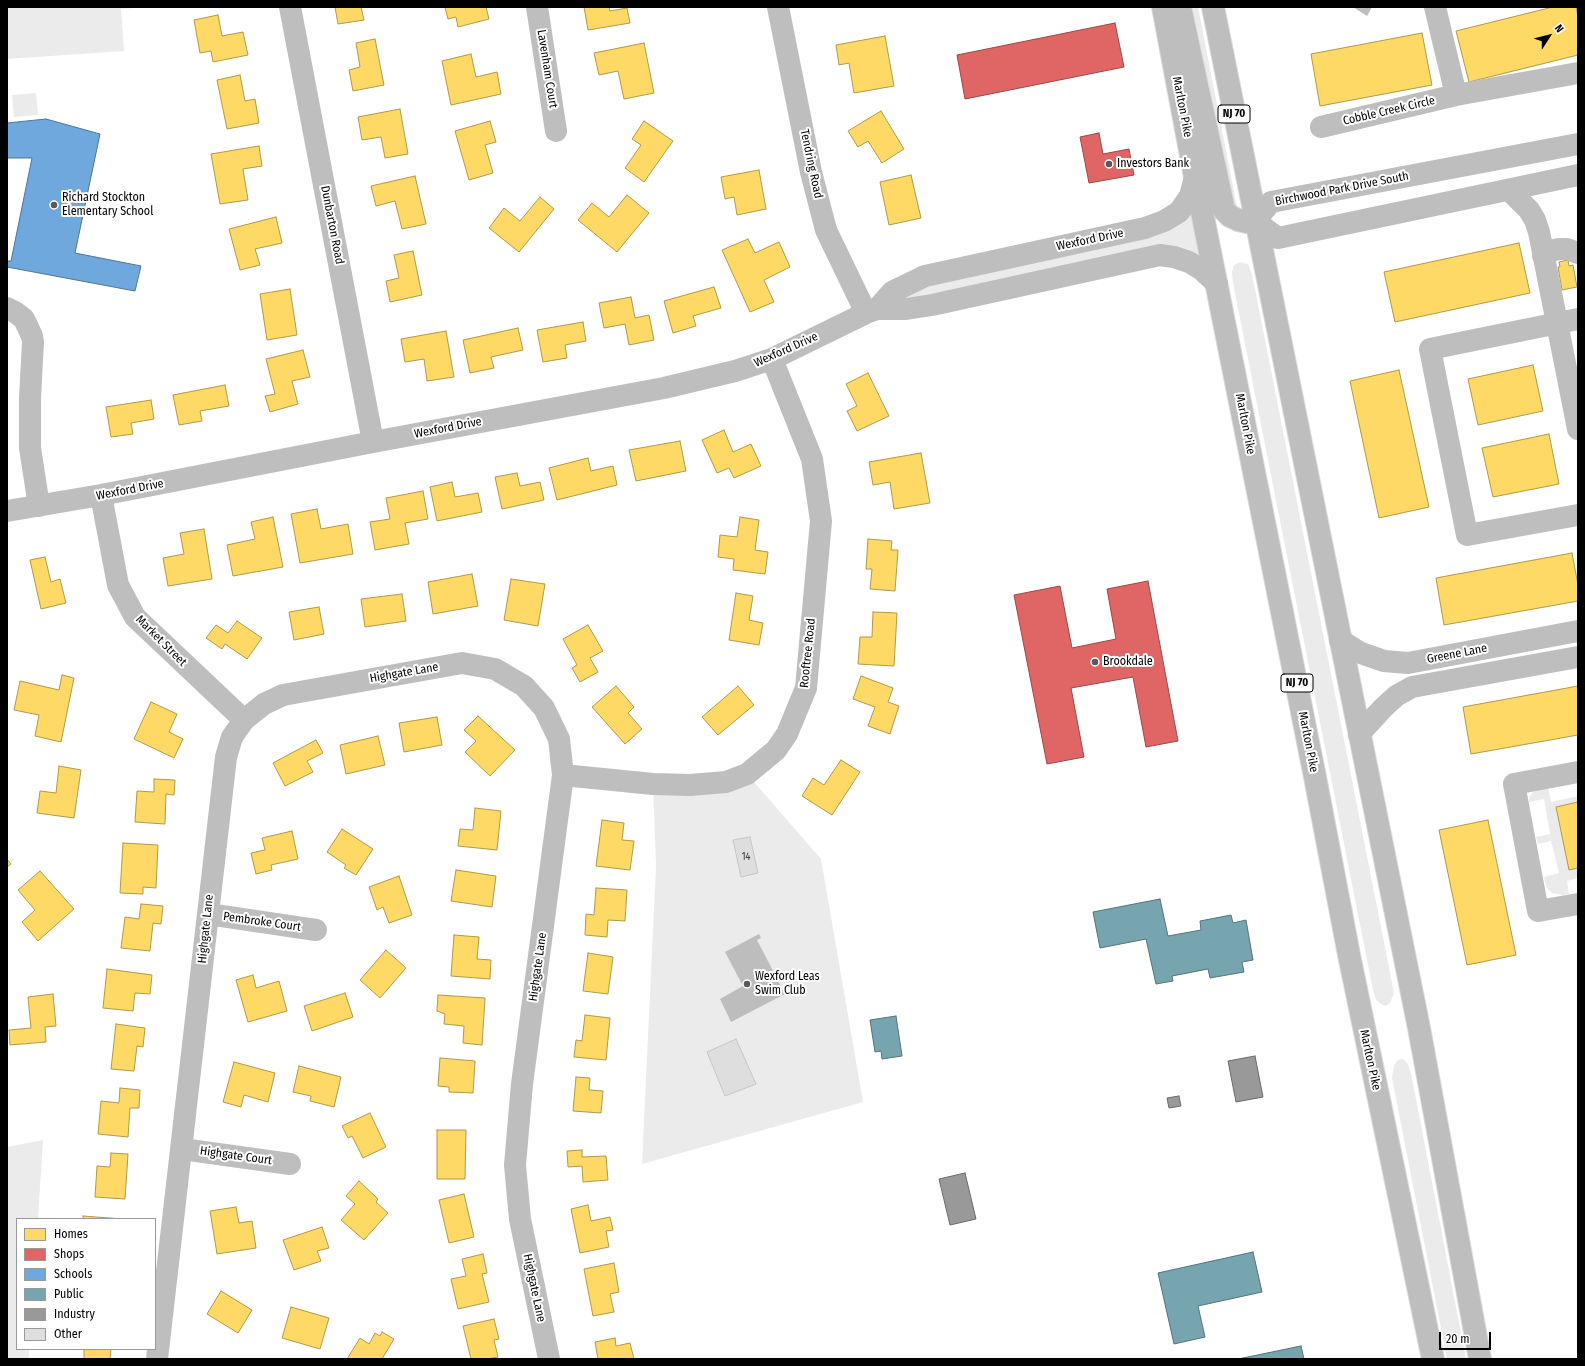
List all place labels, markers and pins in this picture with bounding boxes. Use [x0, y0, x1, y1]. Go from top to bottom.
place label: Investors Bank [1117, 157, 1189, 171]
marker: Investors Bank [1104, 159, 1114, 169]
place label: Richard Stockton Elementary School [62, 191, 153, 219]
marker: Richard Stockton Elementary School [49, 200, 59, 210]
place label: Brookdale [1103, 655, 1153, 669]
marker: Brookdale [1090, 657, 1100, 667]
place label: Wexford Leas Swim Club [755, 970, 820, 998]
marker: Wexford Leas Swim Club [742, 979, 752, 989]

